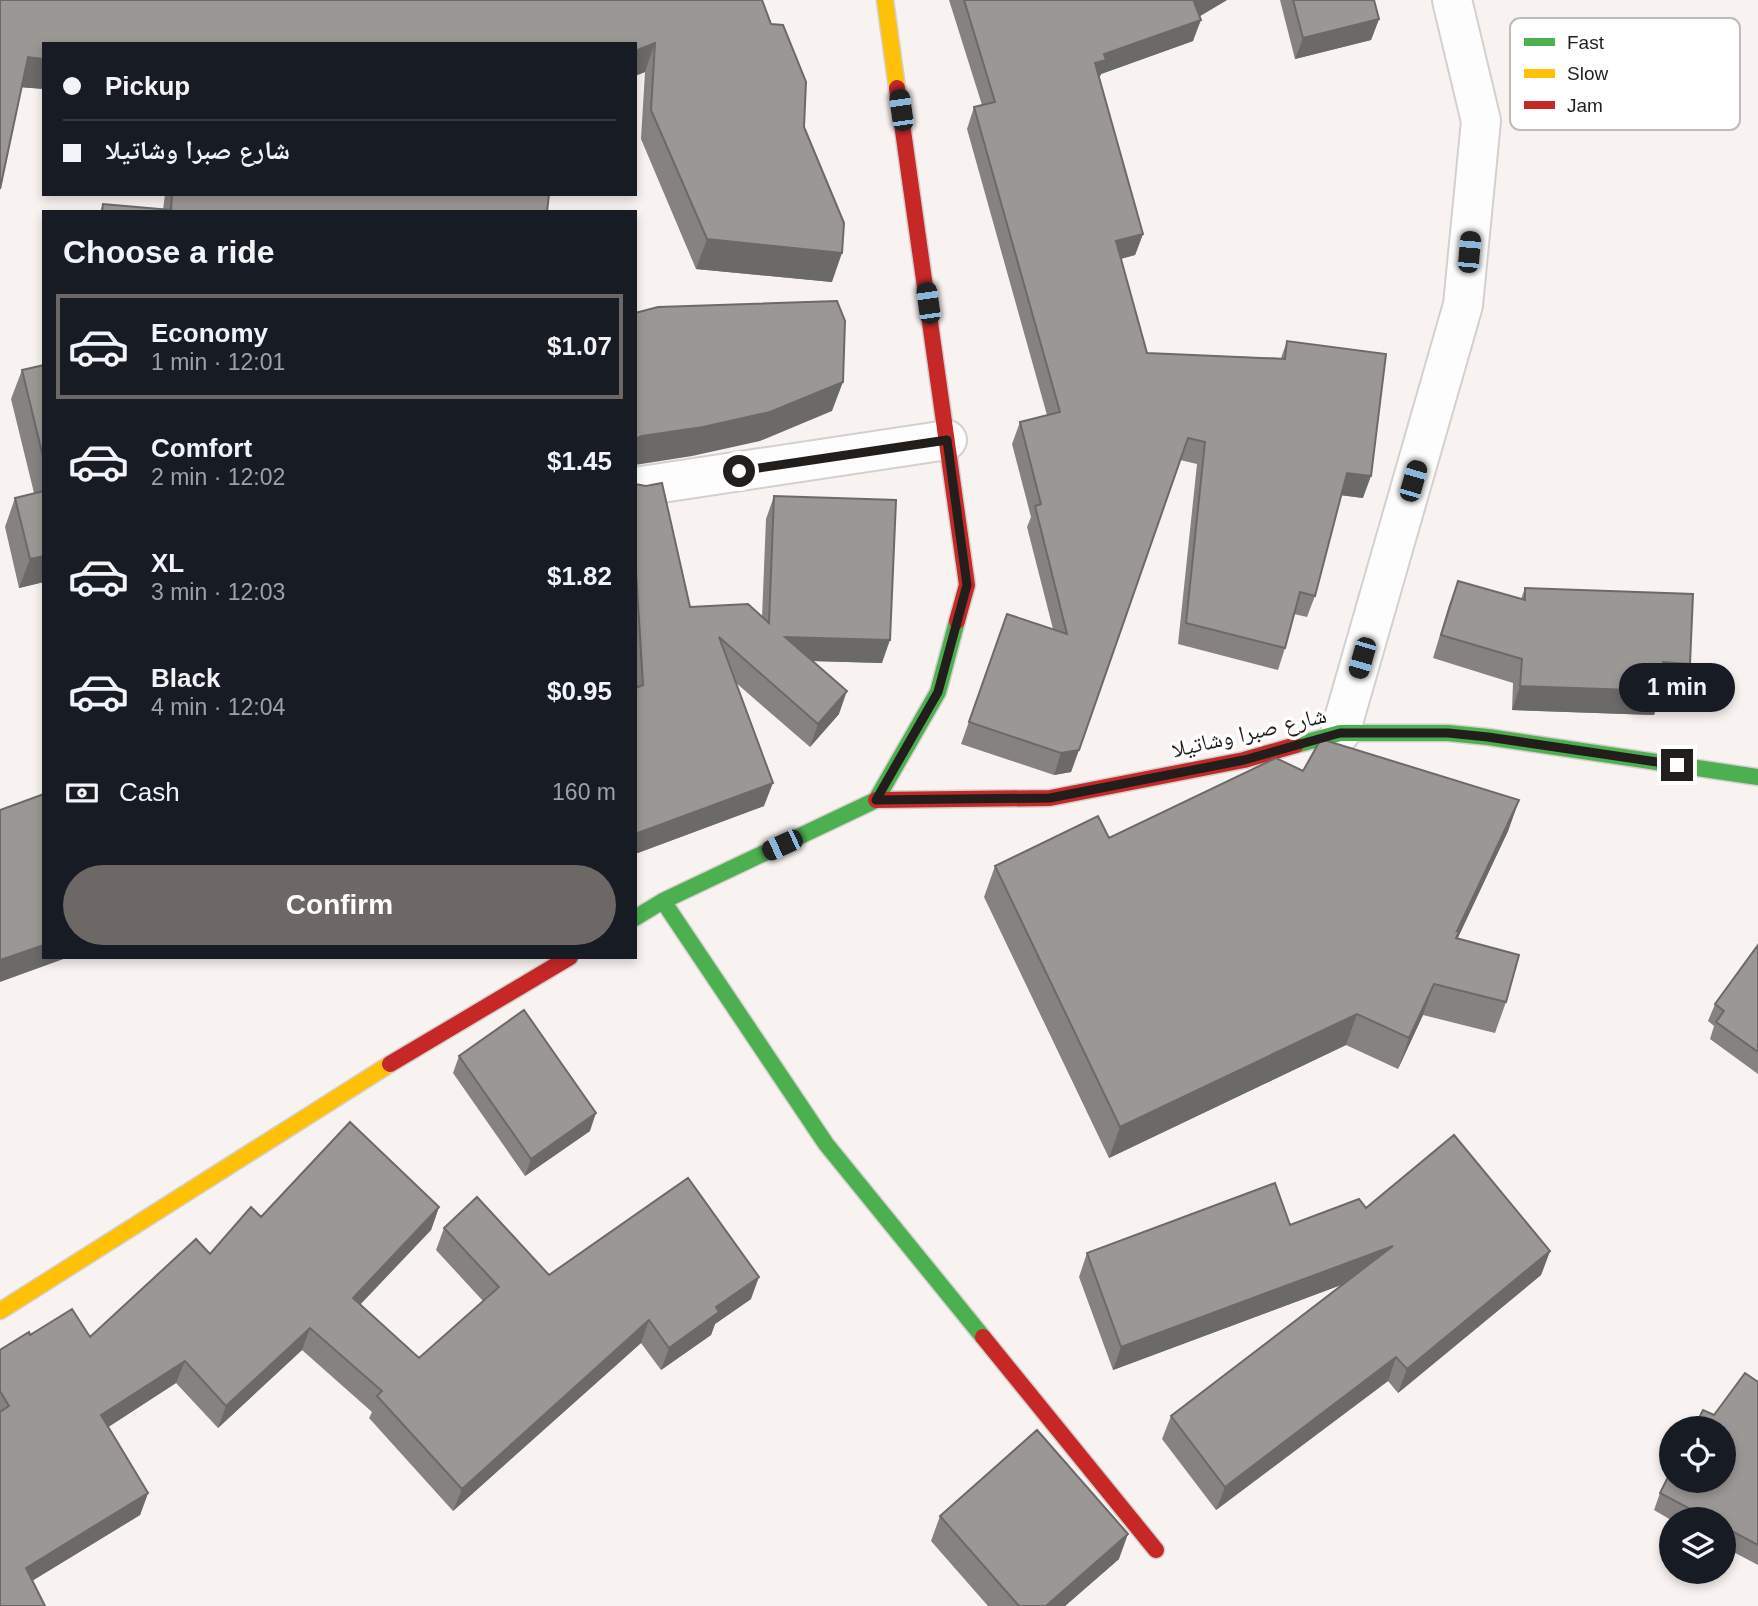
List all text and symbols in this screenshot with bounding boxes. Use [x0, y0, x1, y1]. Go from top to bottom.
legend [1510, 18, 1740, 130]
text: Fast [1567, 32, 1605, 53]
text: Slow [1567, 63, 1608, 84]
text: Pickup [105, 71, 190, 101]
car [888, 88, 915, 132]
text: Jam [1567, 95, 1603, 116]
text: شارع صبرا وشاتيلا [105, 135, 290, 165]
car [1457, 230, 1482, 274]
text: Choose a ride [63, 234, 275, 270]
car [915, 281, 942, 325]
icon: car [67, 315, 130, 378]
text: Economy [151, 318, 268, 348]
text: $1.07 [547, 331, 612, 361]
text: 1 min · 12:01 [151, 349, 285, 375]
icon: car [67, 430, 130, 493]
text: Comfort [151, 433, 252, 463]
text: $1.45 [547, 446, 612, 476]
route start [723, 455, 755, 487]
car [1398, 458, 1429, 504]
text: 2 min · 12:02 [151, 464, 285, 490]
icon: car [67, 545, 130, 608]
text: XL [151, 548, 184, 578]
text: $1.82 [547, 561, 612, 591]
text: 3 min · 12:03 [151, 579, 285, 605]
car [1347, 635, 1378, 681]
icon: car [67, 660, 130, 723]
text: Black [151, 663, 220, 693]
callout: 1 min [1619, 664, 1735, 712]
text: 1 min [1647, 674, 1707, 700]
text: $0.95 [547, 676, 612, 706]
text: 4 min · 12:04 [151, 694, 285, 720]
street label: شارع صبرا وشاتيلا [1169, 702, 1329, 764]
route end [1661, 749, 1693, 781]
icon: cash [63, 774, 101, 812]
text: Cash [119, 777, 180, 807]
text: 160 m [552, 779, 616, 805]
car [759, 827, 806, 863]
button: Confirm [63, 865, 616, 945]
map controls [1659, 1416, 1736, 1584]
button: locate [1659, 1416, 1736, 1493]
button: layers [1659, 1507, 1736, 1584]

